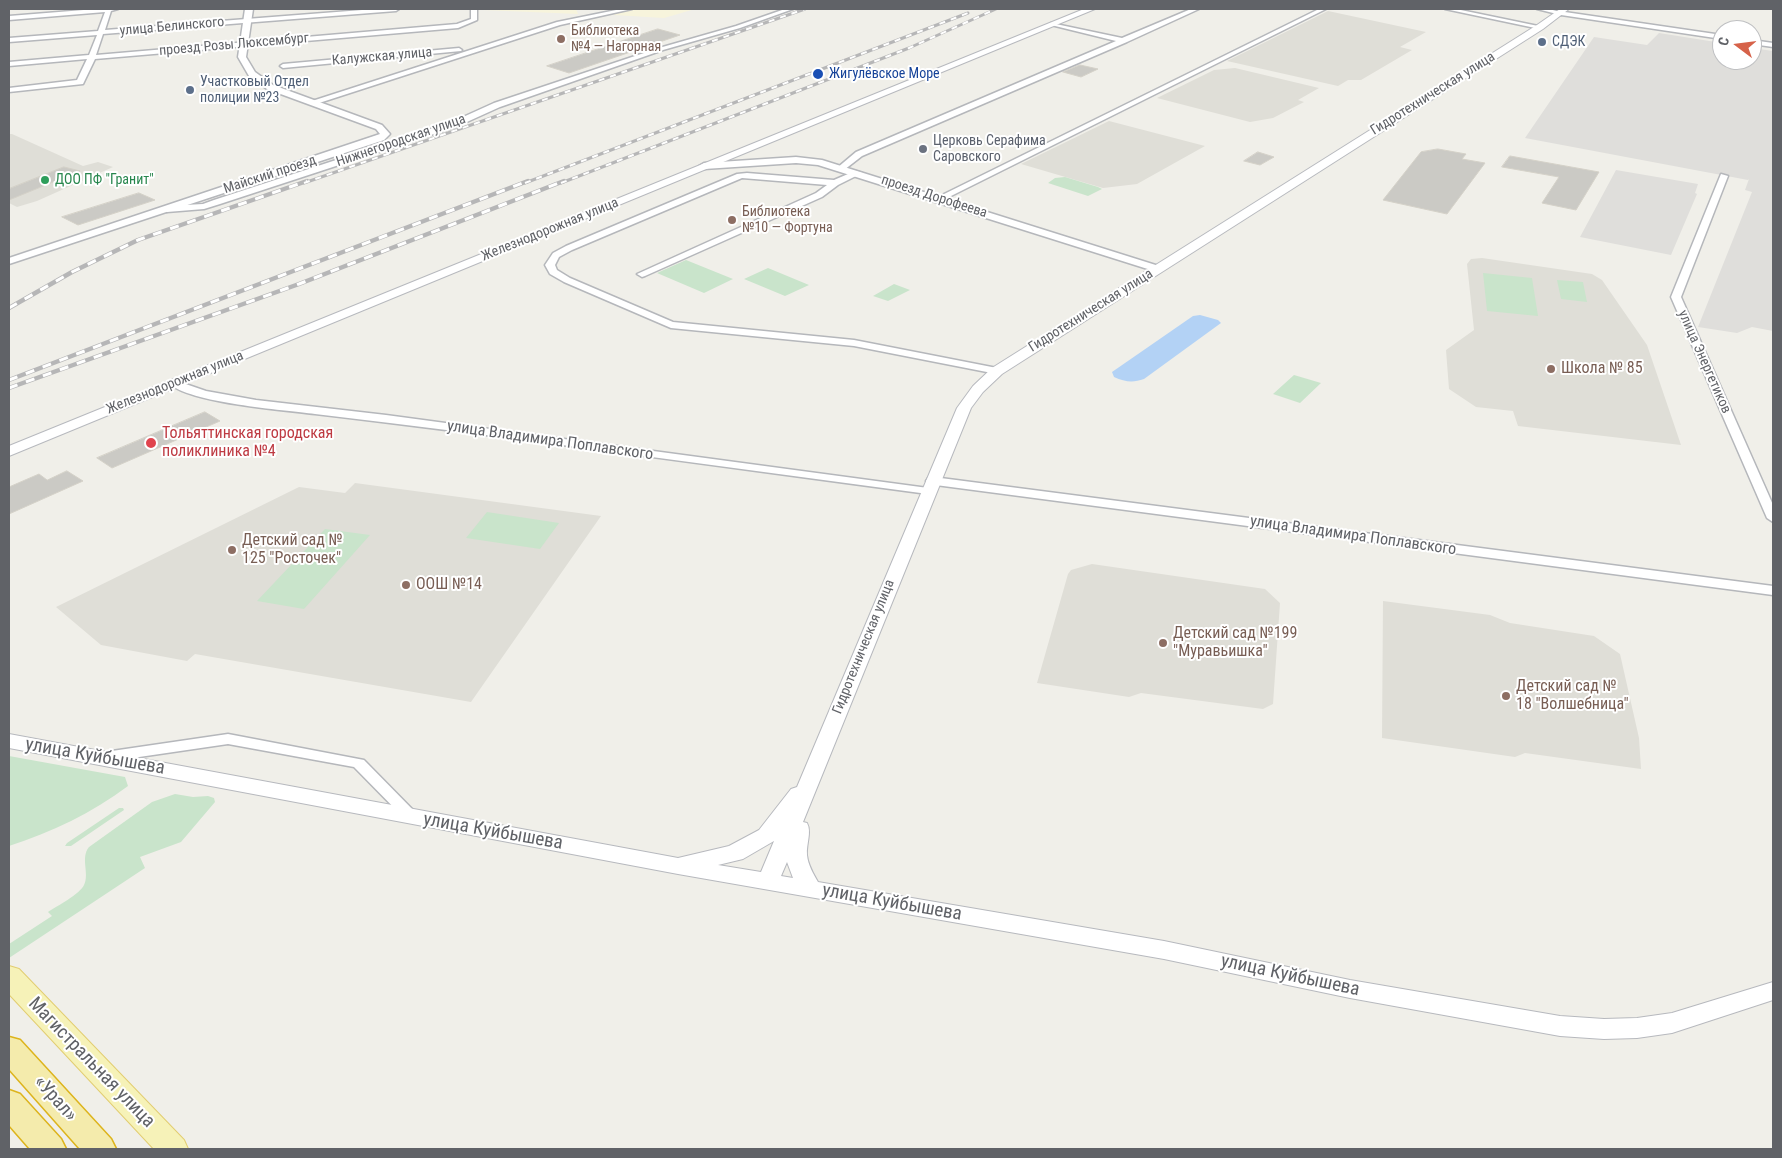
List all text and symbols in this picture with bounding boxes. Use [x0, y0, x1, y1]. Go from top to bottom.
street label: улица Белинского [119, 14, 225, 40]
north arrow [1712, 20, 1762, 70]
place label: Библиотека №4 — Нагорная [571, 23, 661, 56]
street label: проезд Розы Люксембург [158, 30, 310, 60]
marker: Библиотека №4 — Нагорная [555, 33, 567, 45]
place label: СДЭК [1552, 34, 1585, 50]
text: С [1715, 35, 1732, 47]
marker: СДЭК [1536, 36, 1548, 48]
street label: Калужская улица [331, 44, 433, 70]
street label: Гидротехническая улица [1368, 49, 1498, 139]
place label: Жигулёвское Море [829, 66, 940, 82]
marker: Жигулёвское Море [811, 67, 825, 81]
place label: Участковый Отдел полиции №23 [200, 74, 309, 106]
marker: Участковый Отдел полиции №23 [184, 84, 196, 96]
street label: Нижнегородская улица [334, 111, 468, 171]
place label: Церковь Серафима Саровского [933, 133, 1046, 166]
marker: Церковь Серафима Саровского [917, 143, 929, 155]
street label: Майский проезд [222, 152, 318, 198]
place label: ДОО ПФ "Гранит" [55, 172, 154, 188]
street label: проезд Дорофеева [879, 172, 989, 222]
marker: ДОО ПФ "Гранит" [39, 174, 51, 186]
street label: Железнодорожная улица [479, 195, 621, 265]
place label: Библиотека №10 — Фортуна [742, 204, 833, 236]
marker: Библиотека №10 — Фортуна [726, 214, 738, 226]
street label: Гидротехническая улица [1026, 266, 1156, 356]
street label: улица Энергетиков [1674, 308, 1734, 416]
street label: Железнодорожная улица [104, 348, 246, 418]
place label: Школа № 85 [1561, 359, 1643, 379]
marker: Школа № 85 [1545, 363, 1557, 375]
street label: улица Владимира Поплавского [446, 417, 654, 465]
place label: Тольяттинская городская поликлиника №4 [162, 424, 333, 462]
marker: Тольяттинская городская поликлиника №4 [144, 436, 158, 450]
street label: улица Владимира Поплавского [1249, 512, 1457, 560]
place label: Детский сад № 125 "Росточек" [242, 531, 343, 569]
marker: Детский сад № 125 "Росточек" [226, 544, 238, 556]
place label: ООШ №14 [416, 575, 482, 595]
street label: Гидротехническая улица [829, 577, 899, 717]
marker: ООШ №14 [400, 579, 412, 591]
place label: Детский сад №199 "Муравьишка" [1173, 624, 1297, 662]
marker: Детский сад №199 "Муравьишка" [1157, 637, 1169, 649]
place label: Детский сад № 18 "Волшебница" [1516, 677, 1629, 715]
marker: Детский сад № 18 "Волшебница" [1500, 690, 1512, 702]
street label: улица Куйбышева [23, 734, 167, 780]
street label: улица Куйбышева [421, 809, 565, 855]
street label: улица Куйбышева [820, 880, 964, 926]
street label: улица Куйбышева [1219, 950, 1361, 1002]
street label: Магистральная улица [23, 993, 159, 1133]
street label: «Урал» [29, 1071, 81, 1127]

